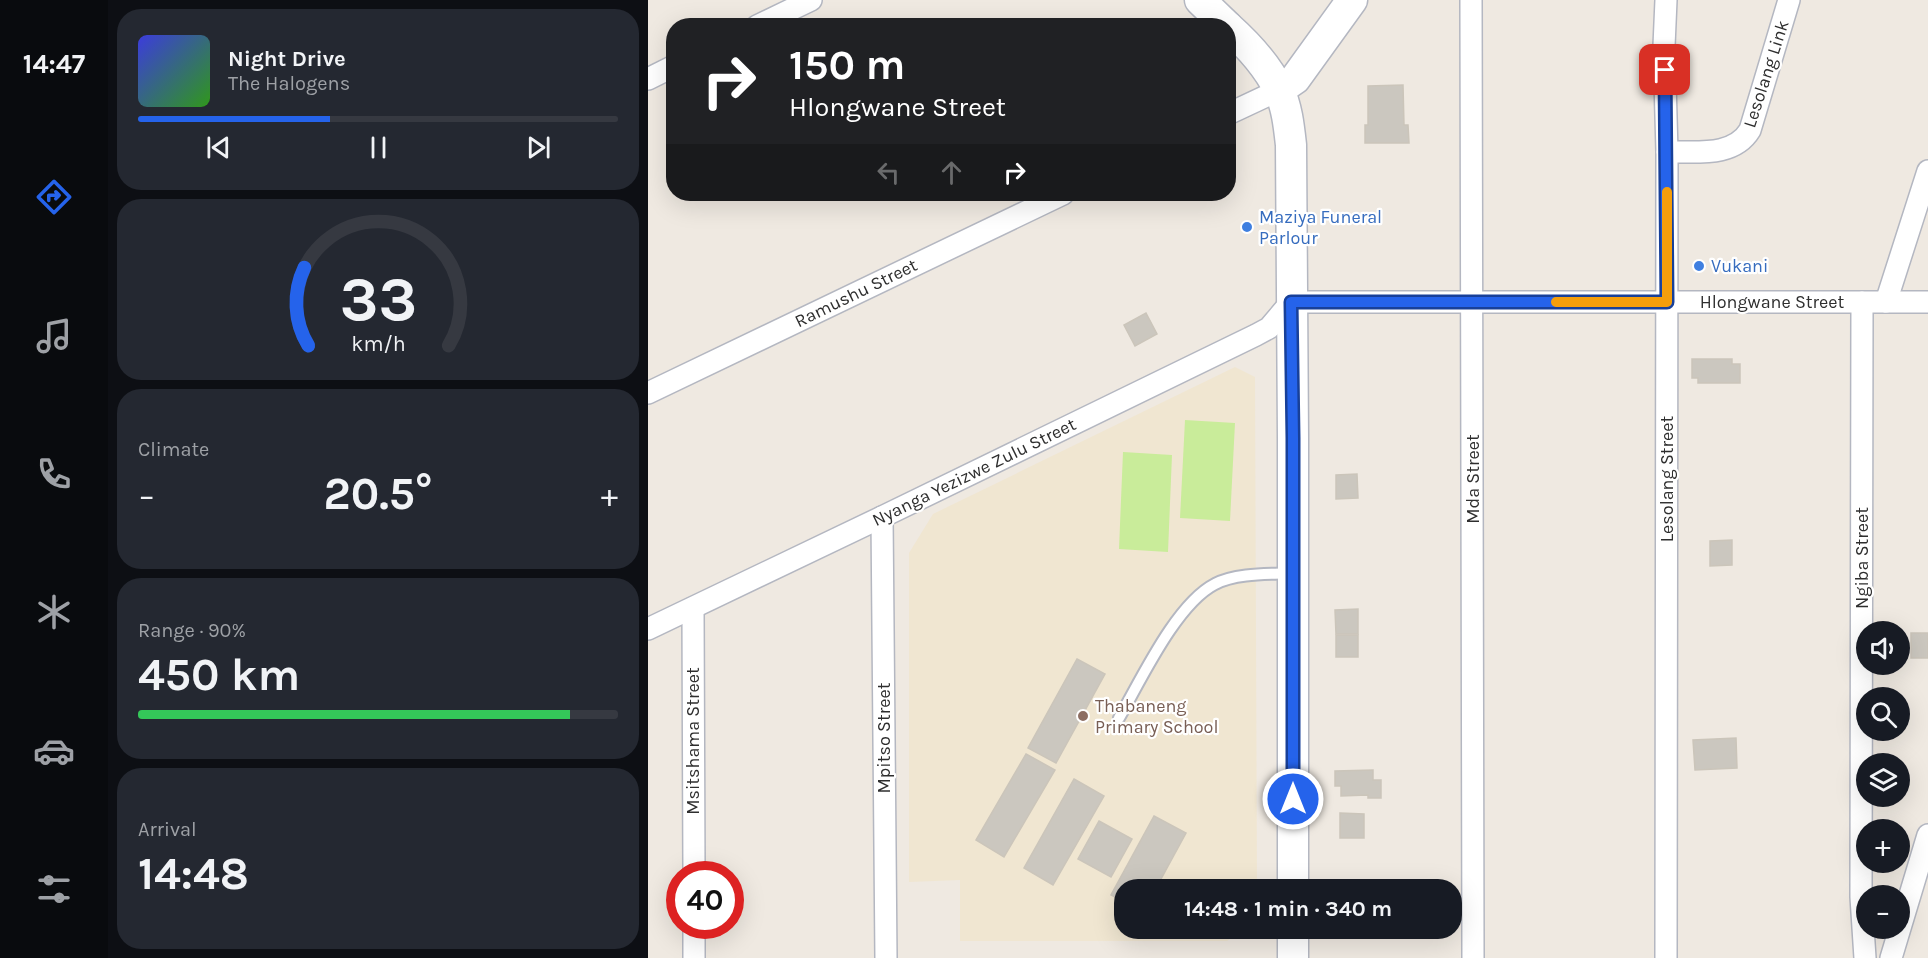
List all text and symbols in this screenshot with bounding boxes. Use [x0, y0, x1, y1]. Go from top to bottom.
street label: Lesolang Link [1738, 17, 1794, 131]
text: 150 m [789, 40, 905, 90]
icon: right [690, 42, 768, 120]
pin [1639, 44, 1690, 95]
text: Night Drive [228, 46, 346, 72]
text: 14:47 [23, 48, 85, 80]
icon: arrive [1648, 53, 1681, 86]
text: The Halogens [228, 72, 350, 95]
text: Hlongwane Street [789, 91, 1006, 123]
icon: previous [202, 131, 235, 164]
icon: pause [362, 131, 395, 164]
icon: next [522, 131, 555, 164]
icon: left [872, 156, 905, 189]
icon: ahead [935, 156, 968, 189]
icon: right [998, 156, 1031, 189]
icon: directions [33, 176, 75, 218]
place label: Maziya Funeral Parlour [1259, 206, 1382, 249]
marker: Maziya Funeral Parlour [1240, 220, 1254, 234]
street label: Ramushu Street [791, 254, 921, 332]
place label: Vukani [1711, 255, 1768, 277]
marker: Vukani [1692, 259, 1706, 273]
text: 33 [339, 263, 417, 336]
street label: Hlongwane Street [1700, 291, 1845, 313]
icon: music [33, 315, 75, 357]
text: km/h [351, 332, 405, 357]
street label: Nyanga Yezizwe Zulu Street [869, 413, 1080, 531]
street label: Lesolang Street [1656, 415, 1678, 542]
street label: Mda Street [1462, 434, 1484, 524]
text: Climate [138, 438, 209, 461]
icon: phone [33, 453, 75, 495]
text: 20.5° [323, 468, 433, 520]
text: − [138, 476, 155, 514]
text: + [601, 476, 618, 514]
street label: Ngiba Street [1851, 507, 1873, 609]
icon: climate [33, 591, 75, 633]
text: Range · 90% [138, 619, 246, 642]
map controls [1856, 621, 1910, 939]
button: sound [1856, 621, 1910, 675]
text: 450 km [138, 649, 300, 701]
street label: Msitshama Street [682, 667, 704, 815]
street label: Mpitso Street [873, 682, 895, 793]
button: search [1856, 687, 1910, 741]
place label: Thabaneng Primary School [1095, 695, 1219, 738]
marker: Thabaneng Primary School [1076, 709, 1090, 723]
icon: car [33, 730, 75, 772]
button: layers [1856, 753, 1910, 807]
position arrow [1261, 767, 1325, 831]
text: Arrival [138, 818, 197, 841]
button: + [1856, 819, 1910, 873]
text: 14:48 [138, 848, 249, 900]
speed limit sign: 40 [666, 861, 744, 939]
icon: filters [33, 868, 75, 910]
button: − [1856, 885, 1910, 939]
text: 14:48 · 1 min · 340 m [1184, 896, 1392, 922]

